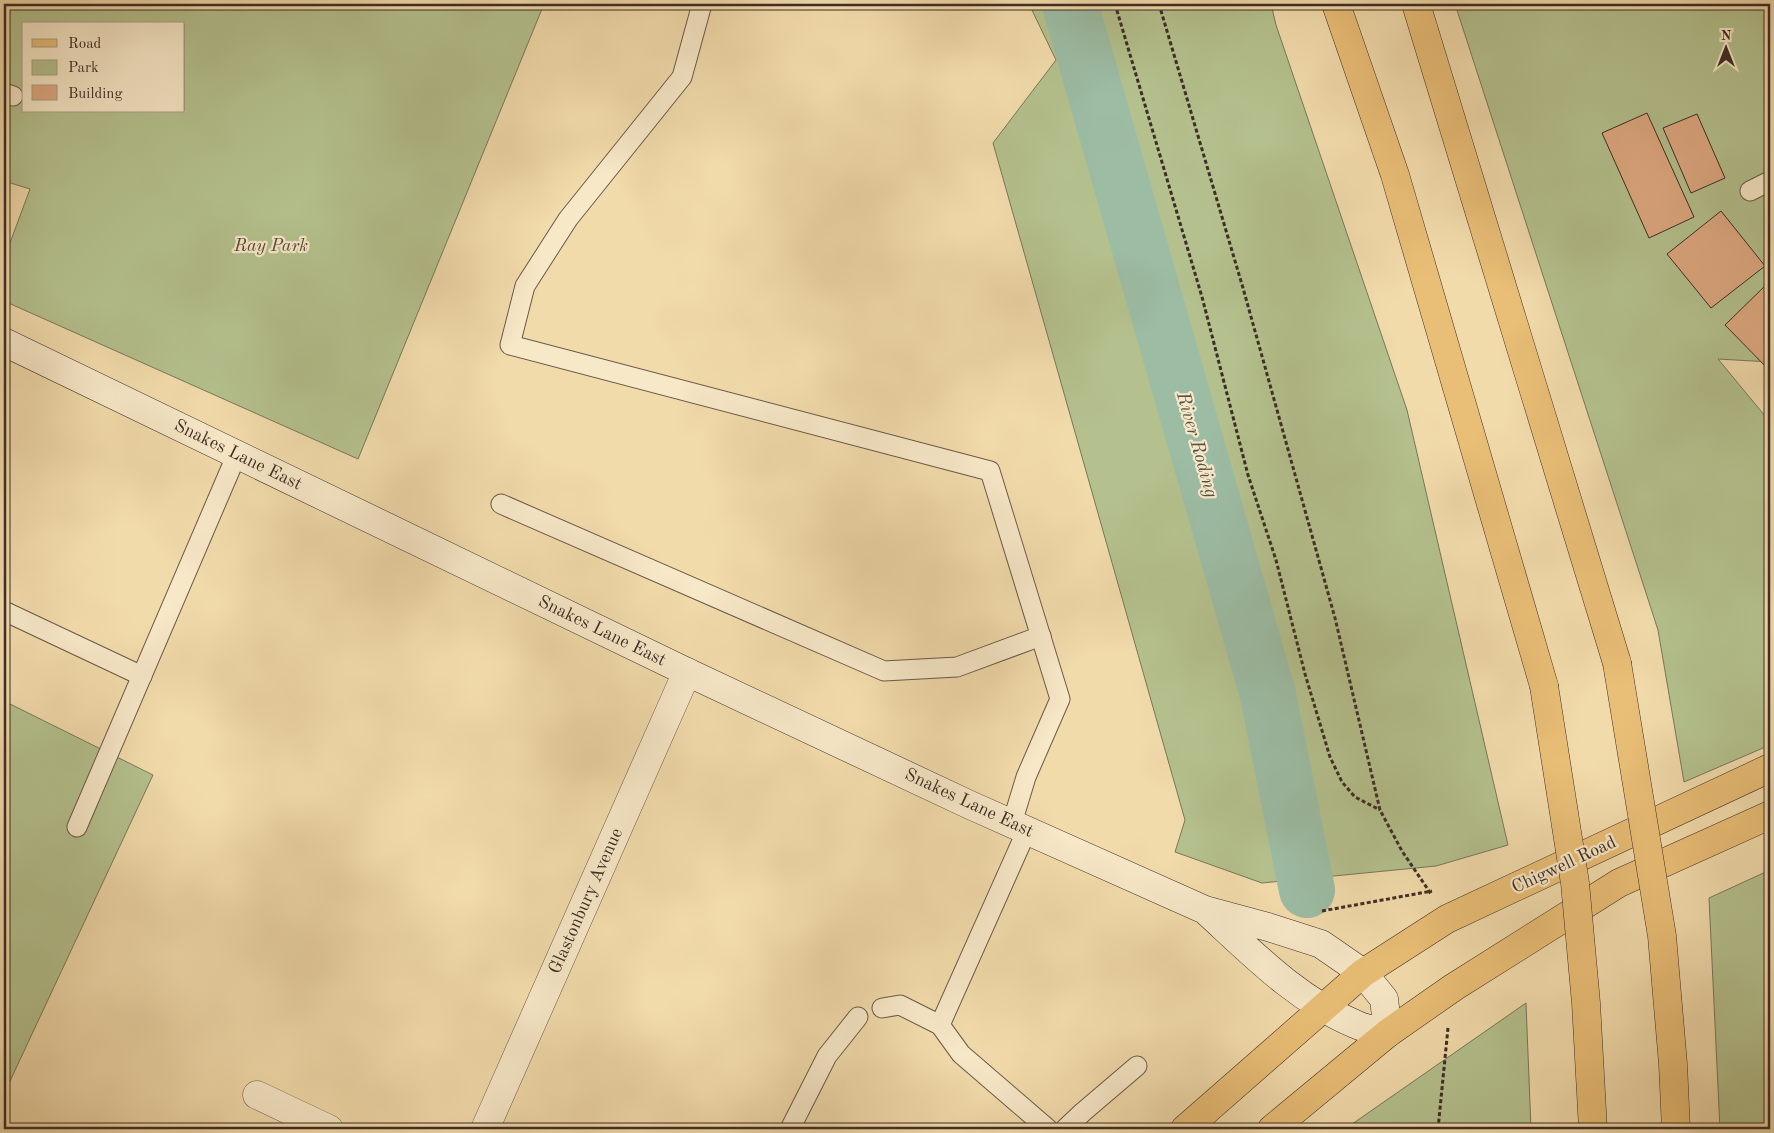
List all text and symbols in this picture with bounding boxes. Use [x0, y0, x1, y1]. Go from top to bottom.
legend [22, 22, 185, 112]
north arrow [1702, 22, 1752, 72]
text: N [1721, 29, 1732, 43]
text: Road [68, 37, 102, 52]
text: Park [68, 61, 99, 76]
text: Building [68, 87, 123, 102]
park label: Ray Park [233, 237, 308, 255]
water label: River Roding [1172, 389, 1220, 500]
street label: Snakes Lane East [171, 416, 305, 494]
street label: Snakes Lane East [535, 592, 669, 670]
street label: Snakes Lane East [902, 765, 1036, 841]
street label: Glastonbury Avenue [546, 825, 626, 977]
street label: Chigwell Road [1509, 833, 1619, 897]

